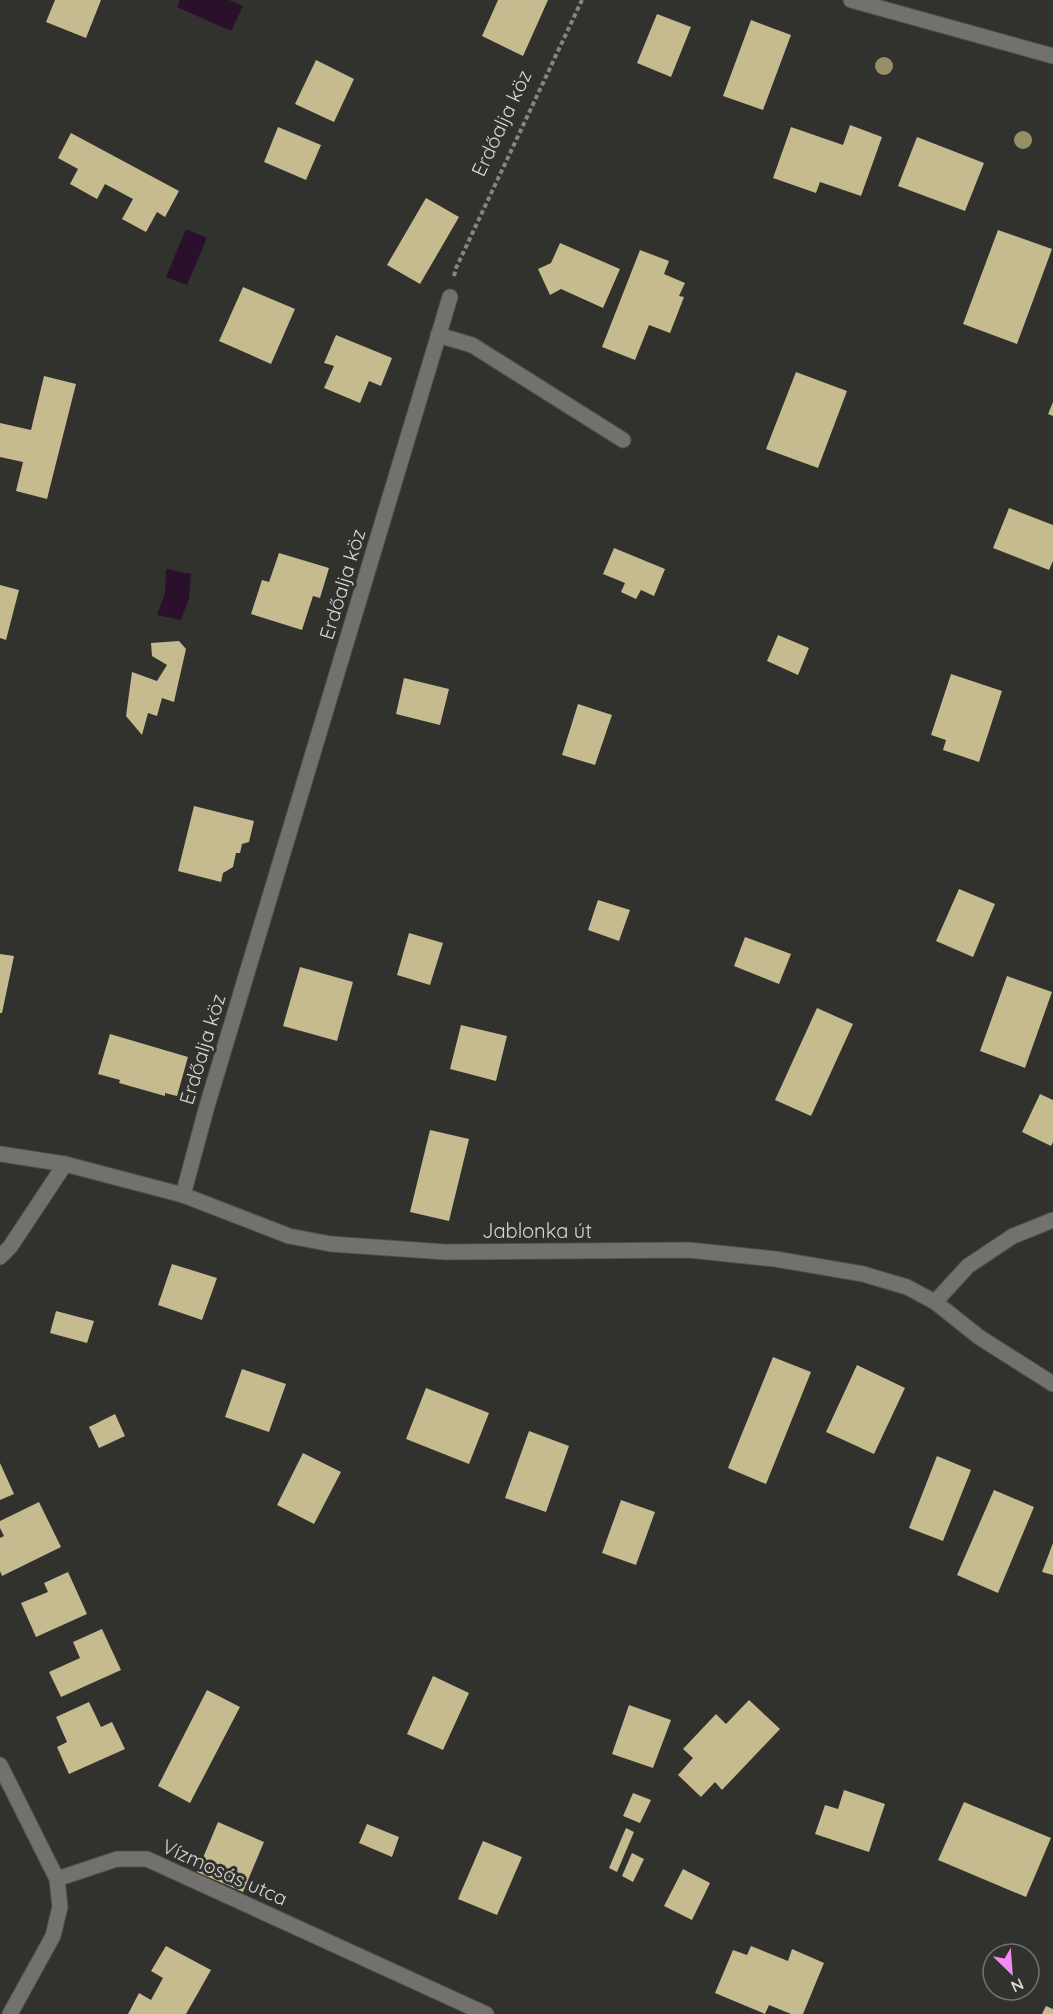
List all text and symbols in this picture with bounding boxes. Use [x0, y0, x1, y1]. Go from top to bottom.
street label: Erdőalja köz [465, 66, 537, 180]
street label: Erdőalja köz [313, 526, 371, 642]
street label: Erdőalja köz [173, 991, 231, 1107]
street label: Jablonka út [482, 1218, 592, 1243]
street label: Vízmosás utca [158, 1833, 292, 1911]
north arrow [981, 1942, 1041, 2002]
text: N [1008, 1974, 1027, 1997]

